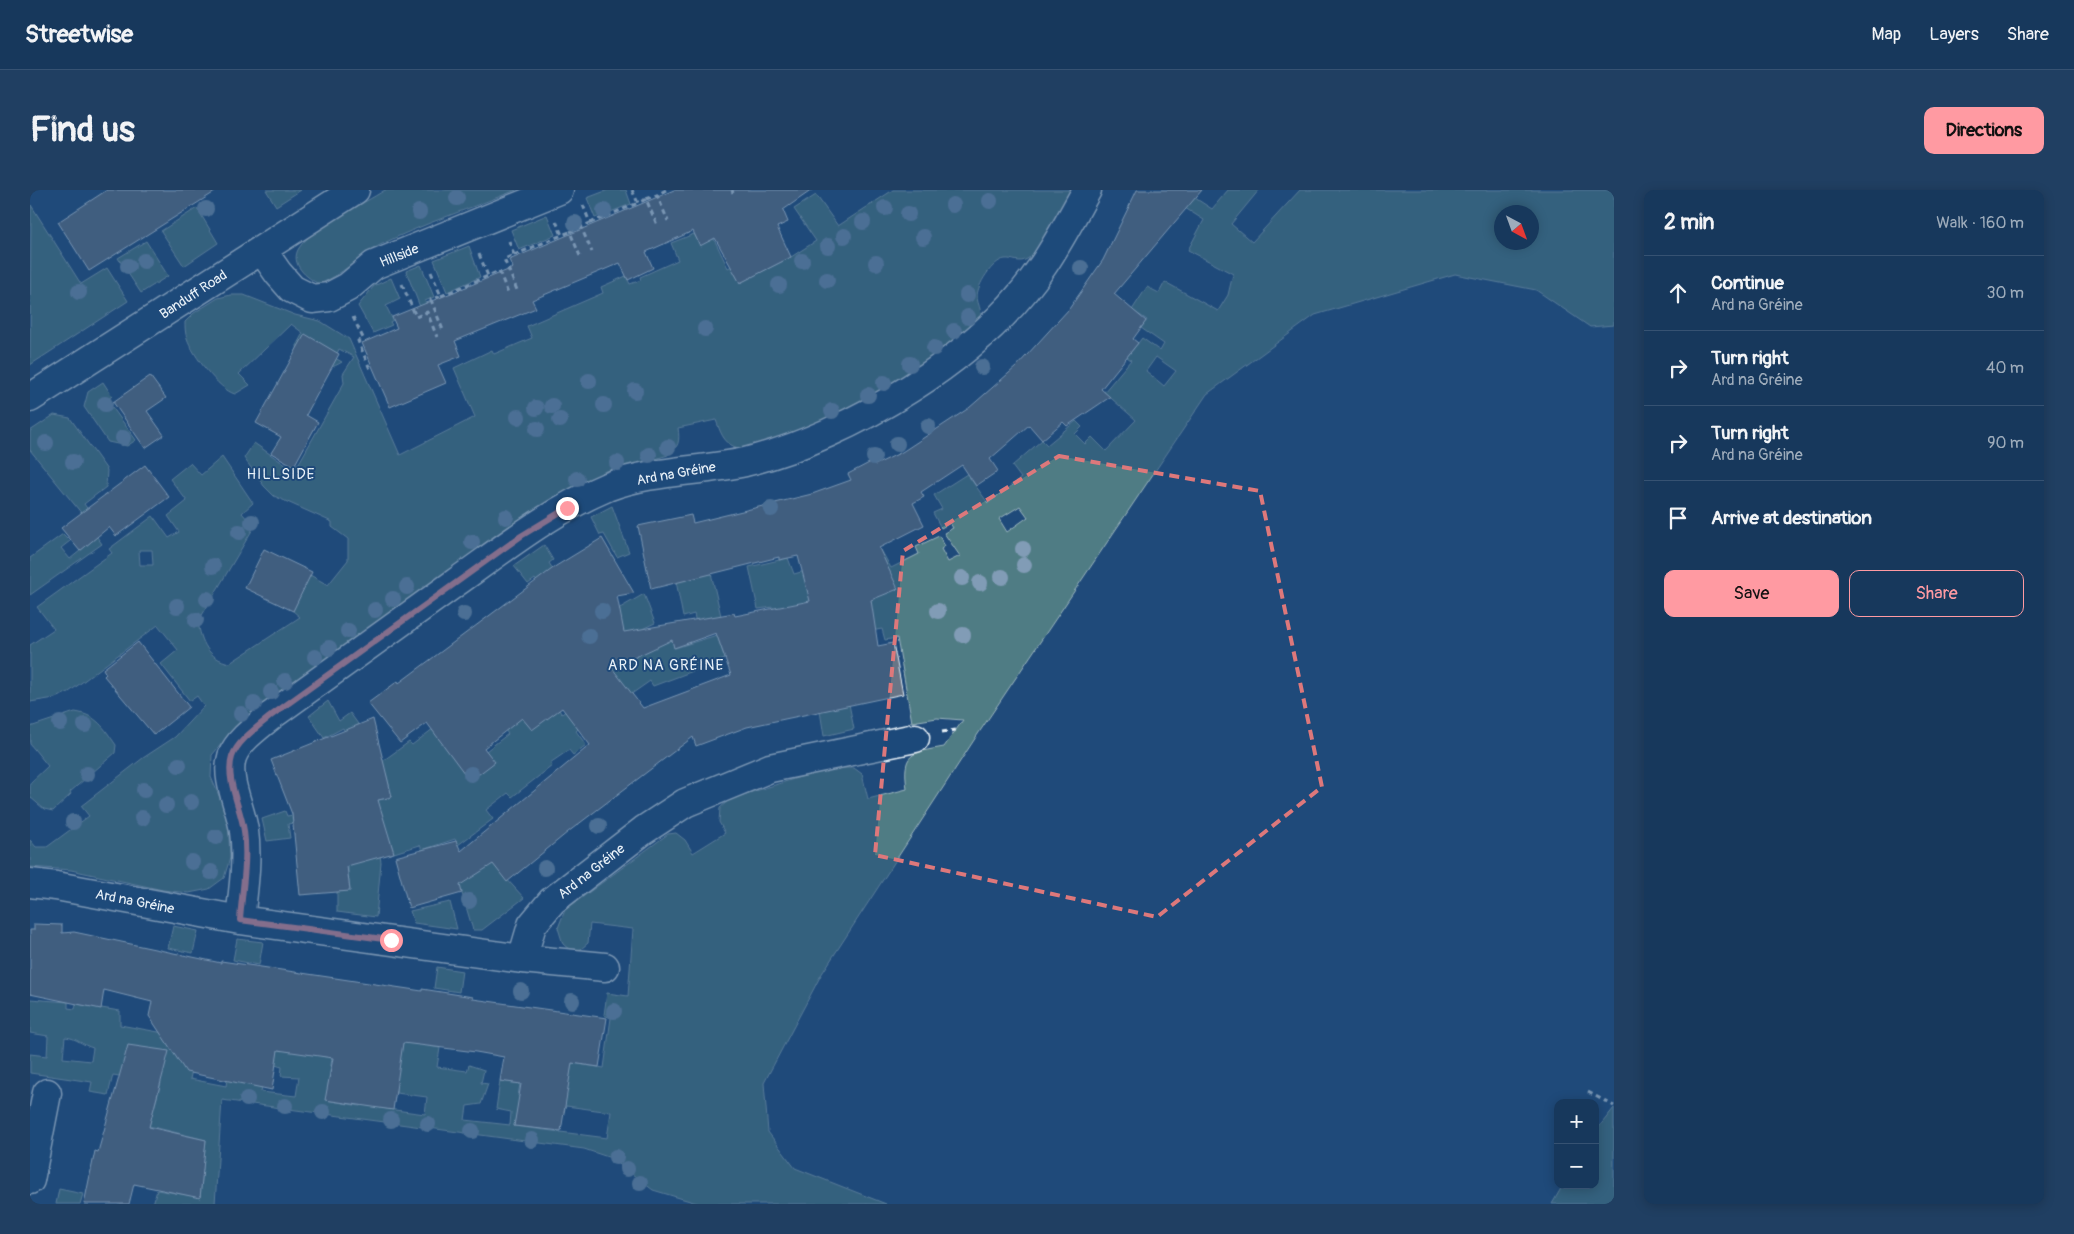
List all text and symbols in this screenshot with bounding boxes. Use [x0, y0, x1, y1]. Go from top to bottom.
text: Streetwise [25, 20, 133, 49]
text: Map [1872, 23, 1901, 46]
text: Layers [1929, 23, 1979, 46]
text: Share [2007, 23, 2049, 46]
button: Directions [1924, 107, 2044, 154]
text: Find us [30, 108, 135, 152]
north arrow [1494, 205, 1539, 250]
text: 2 min [1664, 209, 1714, 236]
text: Walk · 160 m [1936, 213, 2024, 233]
street label: Hillside [377, 240, 421, 271]
street label: Banduff Road [156, 266, 230, 323]
text: Continue [1711, 271, 1784, 295]
icon: ahead [1664, 279, 1692, 307]
text: 30 m [1986, 283, 2024, 303]
text: Ard na Gréine [1711, 295, 1803, 315]
text: Turn right [1711, 346, 1789, 370]
icon: right [1664, 354, 1692, 382]
text: 40 m [1986, 358, 2024, 378]
text: Ard na Gréine [1711, 370, 1803, 390]
text: Turn right [1711, 421, 1789, 445]
icon: right [1664, 429, 1692, 457]
text: 90 m [1987, 433, 2024, 453]
text: Ard na Gréine [1711, 445, 1803, 465]
street label: Ard na Gréine [635, 458, 717, 489]
district label: HILLSIDE [247, 465, 315, 484]
route end [556, 497, 579, 520]
icon: arrive [1664, 504, 1692, 532]
text: Arrive at destination [1711, 506, 1872, 530]
button: Save [1664, 570, 1839, 617]
button: Share [1849, 570, 2024, 617]
district label: ARD NA GRÉINE [608, 656, 724, 675]
street label: Ard na Gréine [555, 840, 628, 903]
street label: Ard na Gréine [94, 886, 176, 917]
route start [380, 929, 403, 952]
map controls [1554, 1099, 1599, 1189]
button: + [1554, 1099, 1599, 1144]
button: − [1554, 1144, 1599, 1189]

